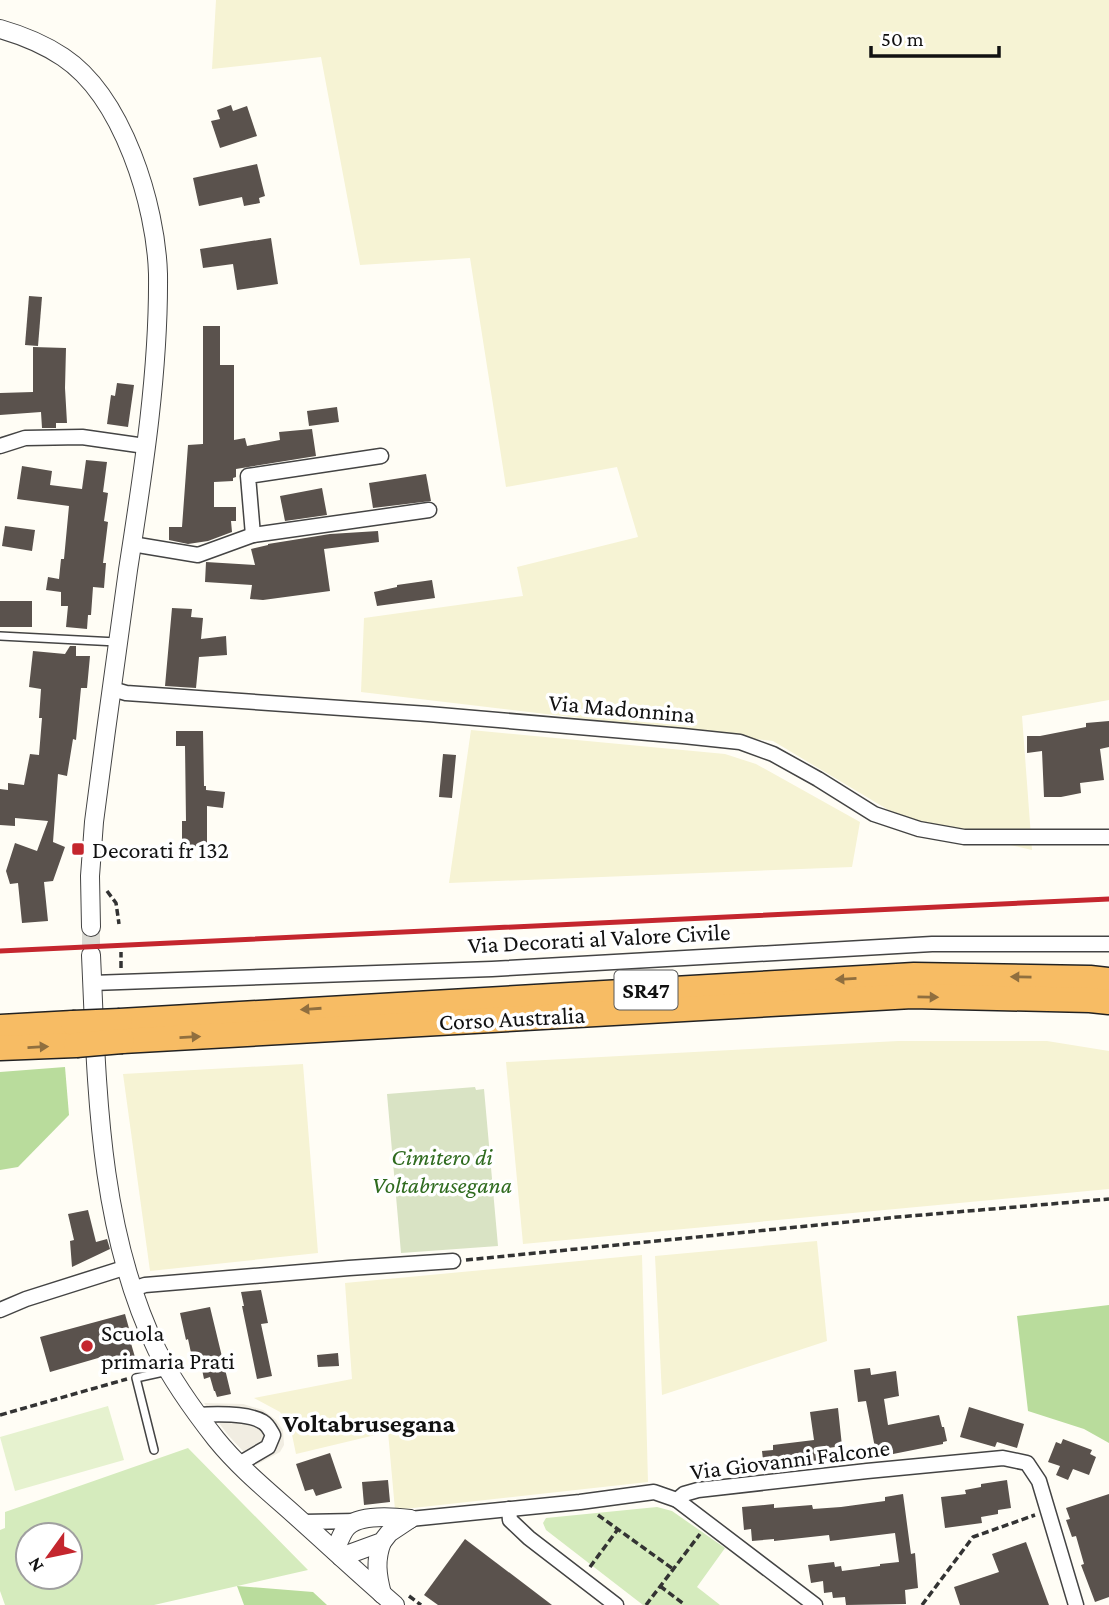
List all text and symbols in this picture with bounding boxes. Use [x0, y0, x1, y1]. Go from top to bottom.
scale bar [871, 14, 999, 58]
text: 50 m [881, 27, 924, 51]
street label: Via Madonnina [548, 688, 696, 728]
place label: Decorati fr 132 [92, 836, 229, 863]
marker: Decorati fr 132 [70, 841, 86, 857]
street label: Via Decorati al Valore Civile [467, 918, 731, 958]
road number: SR47 [614, 970, 678, 1009]
one-way arrow [1010, 971, 1032, 983]
one-way arrow [835, 974, 857, 985]
one-way arrow [918, 991, 940, 1002]
street label: Corso Australia [438, 1001, 586, 1035]
one-way arrow [299, 1004, 321, 1015]
one-way arrow [179, 1031, 201, 1042]
one-way arrow [27, 1041, 49, 1052]
park label: Cimitero di Voltabrusegana [372, 1143, 512, 1198]
place label: Scuola primaria Prati [101, 1319, 235, 1374]
marker: Scuola primaria Prati [79, 1338, 95, 1354]
district label: Voltabrusegana [282, 1409, 456, 1438]
street label: Via Giovanni Falcone [689, 1433, 891, 1485]
north arrow [14, 1521, 84, 1591]
text: N [23, 1554, 47, 1576]

